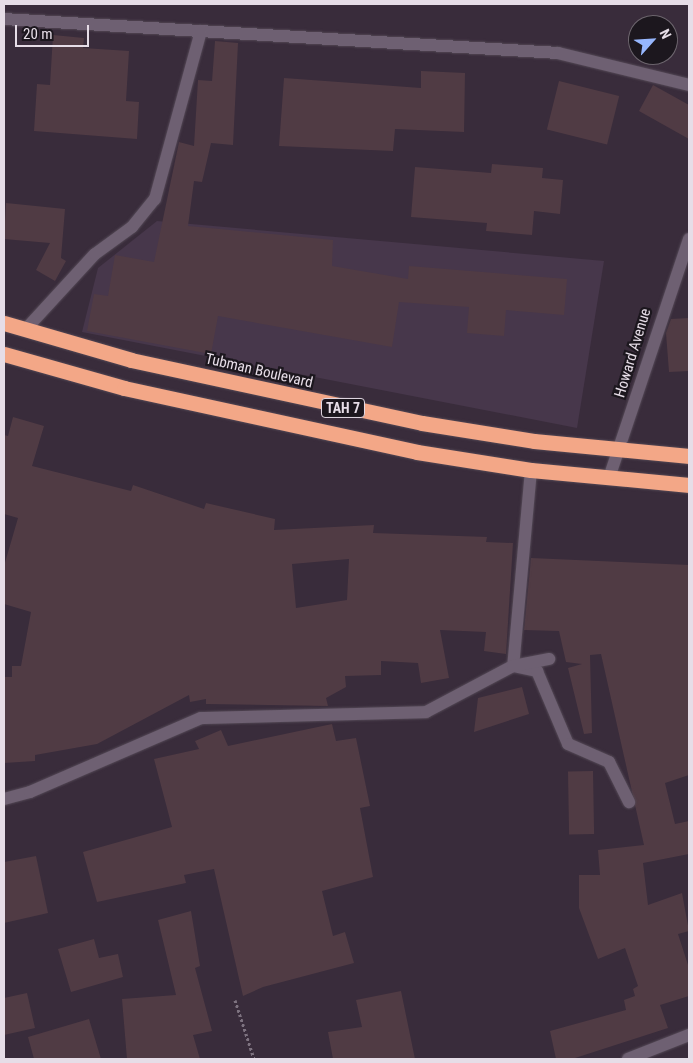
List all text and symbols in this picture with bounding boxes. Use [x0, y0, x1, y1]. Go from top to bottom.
scale bar [18, 15, 91, 47]
north arrow [628, 15, 678, 65]
text: 20 m [23, 25, 53, 43]
text: N [657, 26, 675, 41]
street label: Howard Avenue [611, 306, 655, 400]
street label: Tubman Boulevard [204, 350, 314, 392]
road number: TAH 7 [320, 396, 366, 419]

